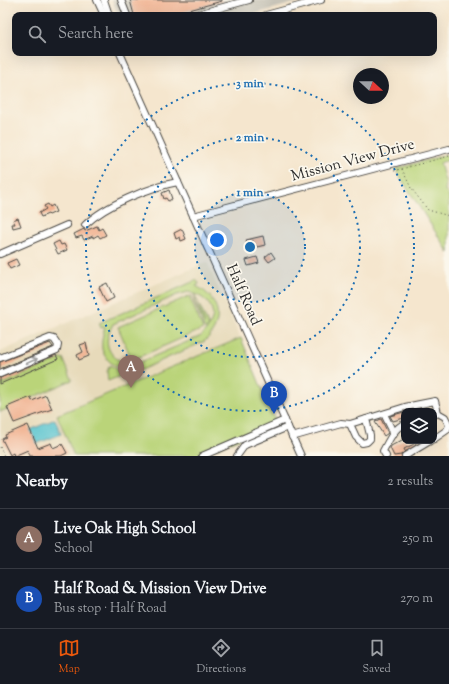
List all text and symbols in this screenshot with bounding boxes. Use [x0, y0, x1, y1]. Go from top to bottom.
search box [12, 12, 437, 56]
icon: search [26, 23, 48, 45]
text: Search here [58, 24, 133, 45]
north arrow [353, 68, 389, 104]
text: 3 min [236, 75, 265, 93]
text: 2 min [236, 129, 265, 147]
street label: Mission View Drive [289, 134, 417, 188]
text: 1 min [235, 184, 264, 202]
your location [207, 230, 227, 250]
centre of rings [243, 240, 257, 254]
street label: Half Road [220, 261, 266, 329]
pin: A [118, 355, 144, 388]
one-way arrow [26, 356, 38, 364]
pin: B [261, 381, 287, 414]
map controls [401, 408, 437, 444]
button: layers [401, 408, 437, 444]
text: Nearby [16, 470, 68, 494]
text: 2 results [388, 473, 433, 491]
text: Live Oak High School [54, 519, 196, 540]
text: A [24, 530, 34, 548]
text: 250 m [402, 530, 433, 548]
text: School [54, 540, 93, 558]
text: Half Road & Mission View Drive [54, 579, 267, 600]
text: B [25, 590, 33, 608]
text: 270 m [400, 590, 433, 608]
text: Bus stop · Half Road [54, 600, 167, 618]
tab: Map [58, 637, 80, 677]
tab: Directions [197, 637, 246, 677]
tab: Saved [363, 637, 391, 677]

